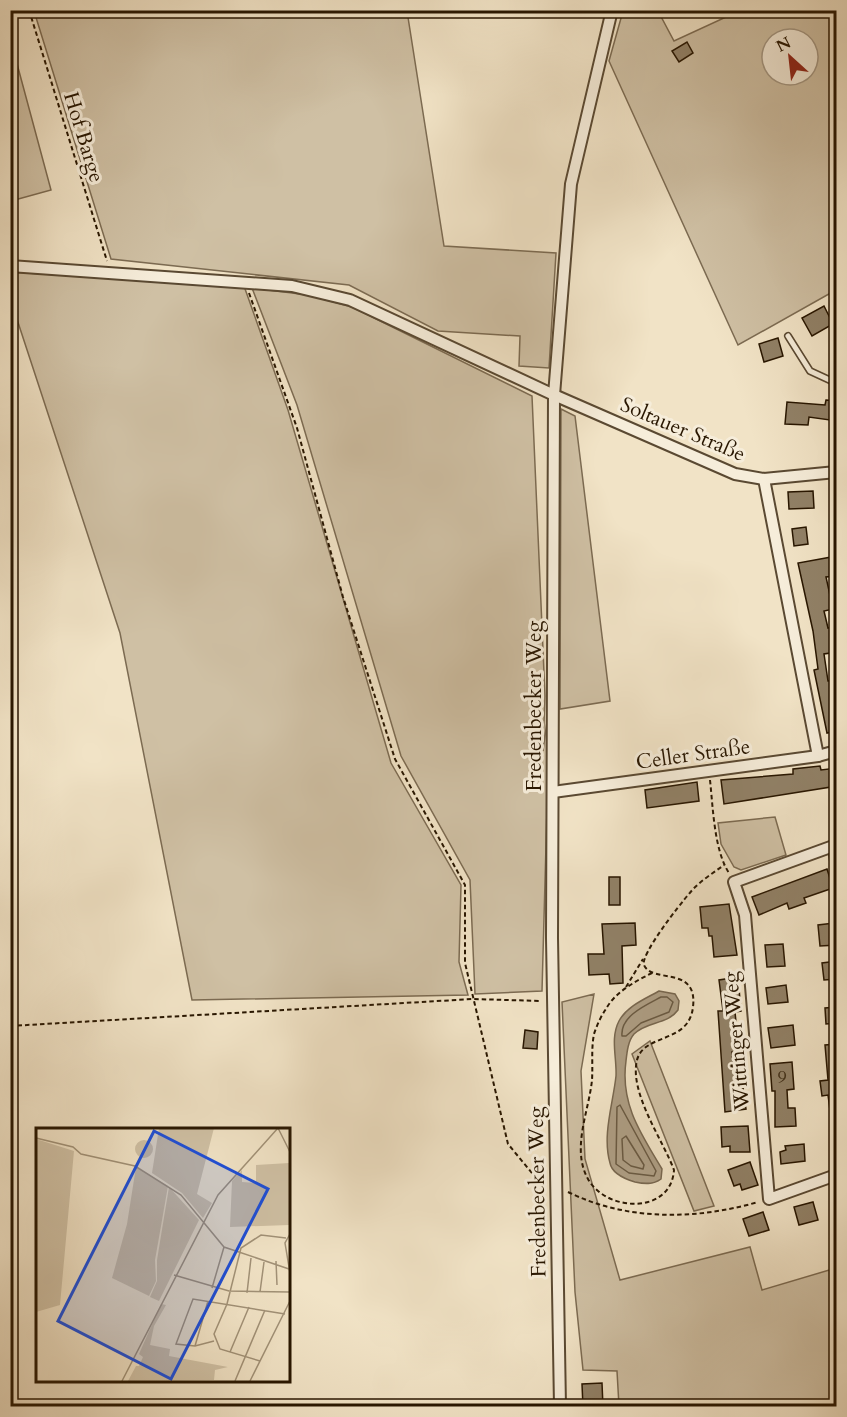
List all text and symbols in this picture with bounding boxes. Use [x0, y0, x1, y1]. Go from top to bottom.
north arrow [760, 27, 820, 87]
text: N [772, 32, 795, 57]
street label: Hof Barge [56, 88, 111, 186]
street label: Soltauer Straße [616, 390, 750, 469]
street label: Fredenbecker Weg [520, 620, 549, 791]
street label: Celler Straße [634, 732, 752, 777]
street label: Wittinger Weg [716, 970, 757, 1113]
house number: 9 [777, 1065, 787, 1090]
street label: Fredenbecker Weg [522, 1106, 553, 1278]
inset map [36, 1128, 290, 1381]

